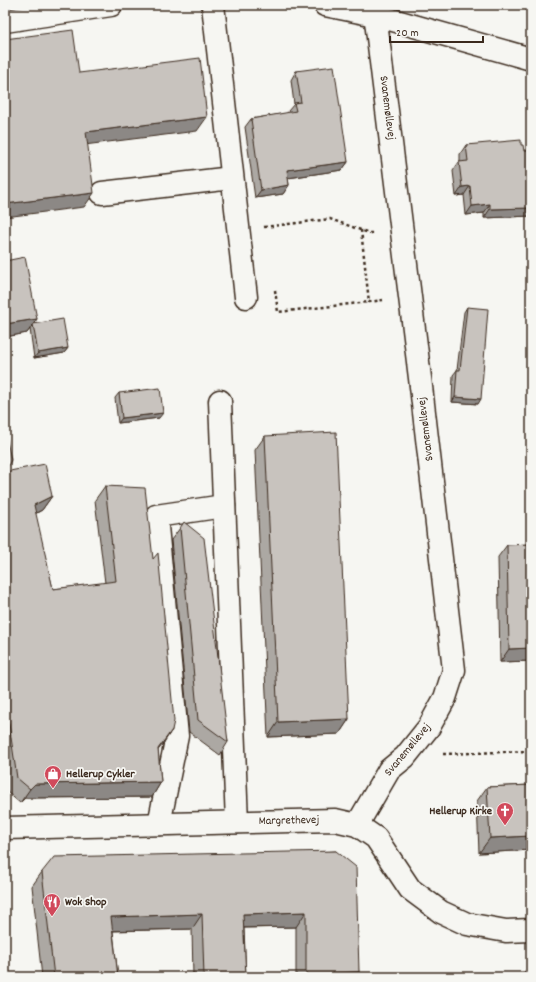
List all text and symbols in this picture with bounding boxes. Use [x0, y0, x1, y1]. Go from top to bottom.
scale bar [390, 18, 483, 44]
text: 20 m [396, 25, 419, 42]
street label: Svanemøllevej [375, 75, 399, 141]
street label: Svanemøllevej [414, 396, 438, 462]
street label: Svanemøllevej [381, 720, 435, 780]
shop icon: Hellerup Cykler [43, 764, 63, 789]
place label: Hellerup Cykler [66, 766, 135, 783]
church icon: Hellerup Kirke [495, 801, 515, 826]
place label: Hellerup Kirke [429, 803, 493, 820]
street label: Margrethevej [258, 812, 320, 830]
restaurant icon: Wok Shop [42, 892, 62, 917]
place label: Wok Shop [65, 894, 107, 911]

